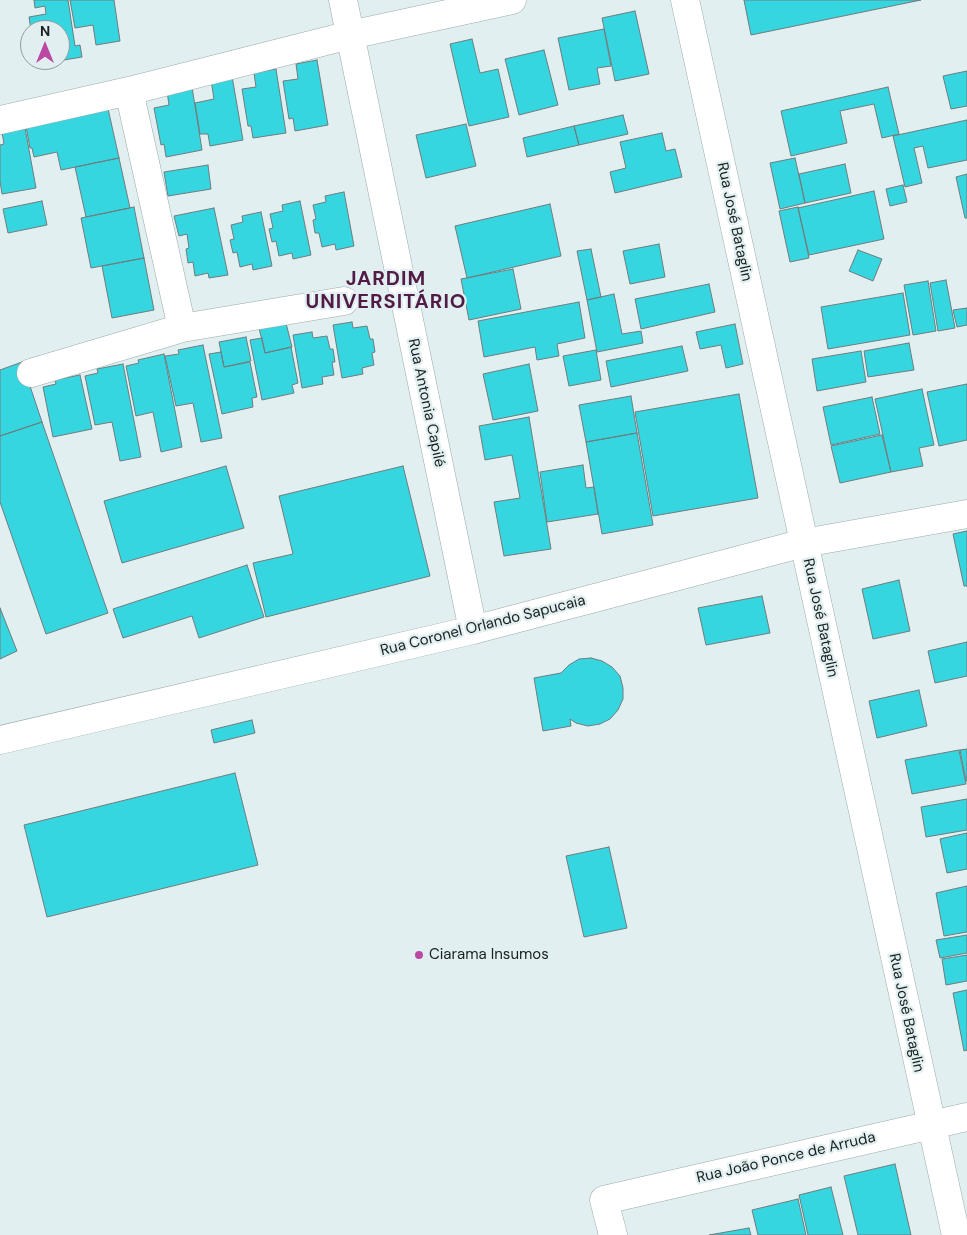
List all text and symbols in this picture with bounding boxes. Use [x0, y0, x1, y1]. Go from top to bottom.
north arrow [20, 20, 70, 70]
text: N [40, 22, 50, 40]
street label: Rua José Bataglin [713, 161, 755, 283]
district label: JARDIM UNIVERSITÁRIO [304, 268, 468, 315]
street label: Rua Antonia Capilé [404, 337, 448, 469]
street label: Rua José Bataglin [799, 557, 841, 679]
street label: Rua Coronel Orlando Sapucaia [379, 592, 587, 660]
place label: Ciarama Insumos [429, 946, 549, 964]
marker: Ciarama Insumos [413, 949, 425, 961]
street label: Rua José Bataglin [885, 952, 927, 1074]
street label: Rua João Ponce de Arruda [695, 1129, 877, 1187]

